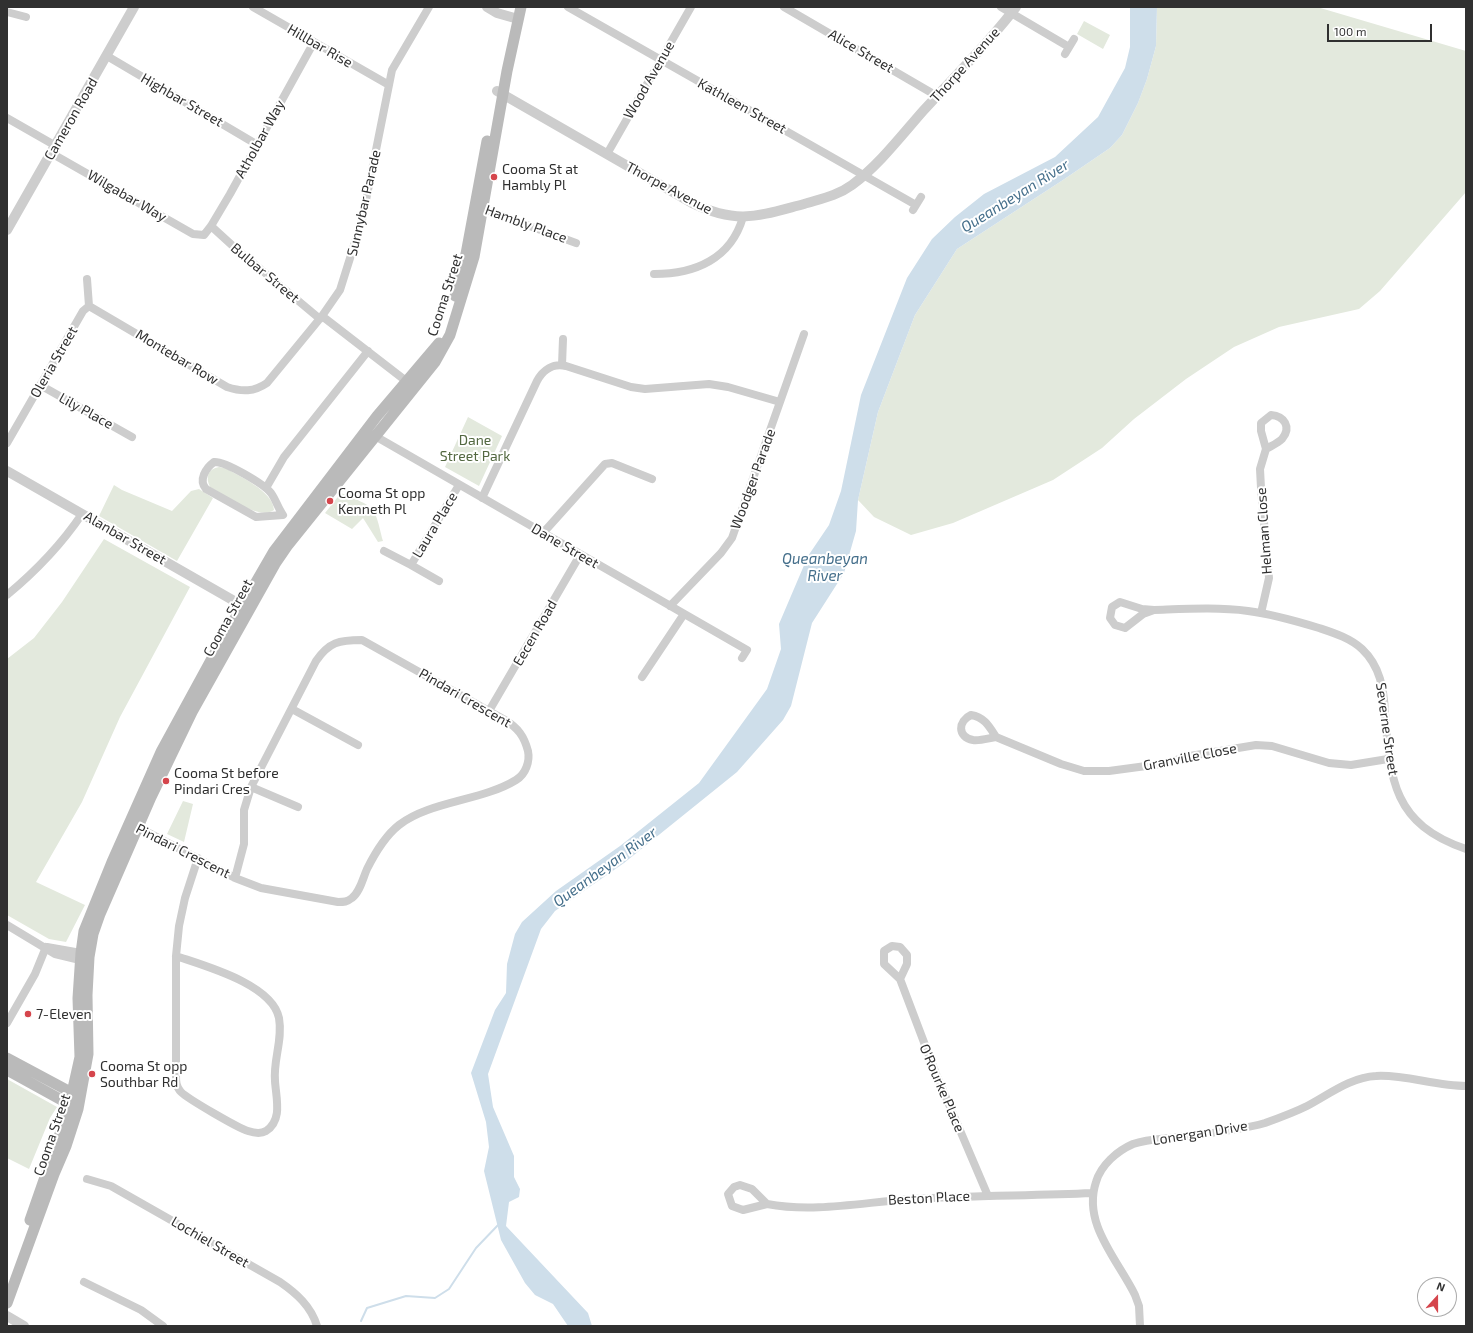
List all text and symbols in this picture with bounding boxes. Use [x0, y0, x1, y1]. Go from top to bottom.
scale bar [1329, 16, 1434, 42]
street label: Hillbar Rise [284, 21, 356, 71]
street label: Thorpe Avenue [927, 24, 1003, 106]
text: 100 m [1334, 24, 1366, 38]
street label: Alice Street [825, 26, 897, 76]
street label: Wood Avenue [620, 38, 678, 122]
street label: Highbar Street [138, 70, 226, 130]
street label: Cameron Road [41, 75, 101, 163]
street label: Kathleen Street [695, 75, 789, 137]
street label: Atholbar Way [232, 97, 288, 181]
street label: Sunnybar Parade [344, 148, 384, 258]
water label: Queanbeyan River [958, 155, 1072, 237]
street label: Thorpe Avenue [623, 158, 715, 218]
place label: Cooma St at Hambly Pl [502, 161, 578, 194]
street label: Wilgabar Way [84, 166, 170, 226]
marker: Cooma St at Hambly Pl [489, 172, 499, 182]
street label: Hambly Place [483, 201, 569, 247]
street label: Bulbar Street [227, 240, 303, 306]
street label: Cooma Street [424, 252, 466, 338]
street label: Oleria Street [27, 323, 81, 401]
street label: Montebar Row [133, 326, 221, 388]
street label: Lily Place [56, 389, 116, 433]
street label: Woodger Parade [727, 426, 779, 532]
park label: Dane Street Park [440, 432, 510, 464]
place label: Cooma St opp Kenneth Pl [338, 485, 425, 518]
street label: Helman Close [1253, 487, 1275, 575]
street label: Laura Place [409, 489, 461, 561]
marker: Cooma St opp Kenneth Pl [325, 496, 335, 506]
street label: Alanbar Street [81, 508, 169, 568]
street label: Dane Street [528, 520, 602, 572]
water label: Queanbeyan River [782, 550, 868, 585]
street label: Cooma Street [200, 576, 256, 660]
street label: Eecen Road [509, 597, 561, 669]
street label: Pindari Crescent [416, 665, 514, 731]
street label: Severne Street [1372, 682, 1402, 776]
street label: Granville Close [1142, 740, 1238, 774]
place label: Cooma St before Pindari Cres [174, 765, 279, 798]
marker: Cooma St before Pindari Cres [161, 776, 171, 786]
street label: Pindari Crescent [133, 820, 233, 882]
water label: Queanbeyan River [550, 823, 660, 911]
place label: 7-Eleven [36, 1006, 92, 1022]
marker: 7-Eleven [23, 1009, 33, 1019]
street label: O'Rourke Place [916, 1041, 968, 1135]
place label: Cooma St opp Southbar Rd [100, 1058, 187, 1090]
marker: Cooma St opp Southbar Rd [87, 1069, 97, 1079]
street label: Cooma Street [30, 1092, 74, 1178]
street label: Lonergan Drive [1151, 1117, 1249, 1149]
street label: Beston Place [888, 1187, 970, 1209]
street label: Lochiel Street [168, 1213, 252, 1271]
north arrow [1417, 1277, 1457, 1317]
text: N [1435, 1279, 1447, 1294]

